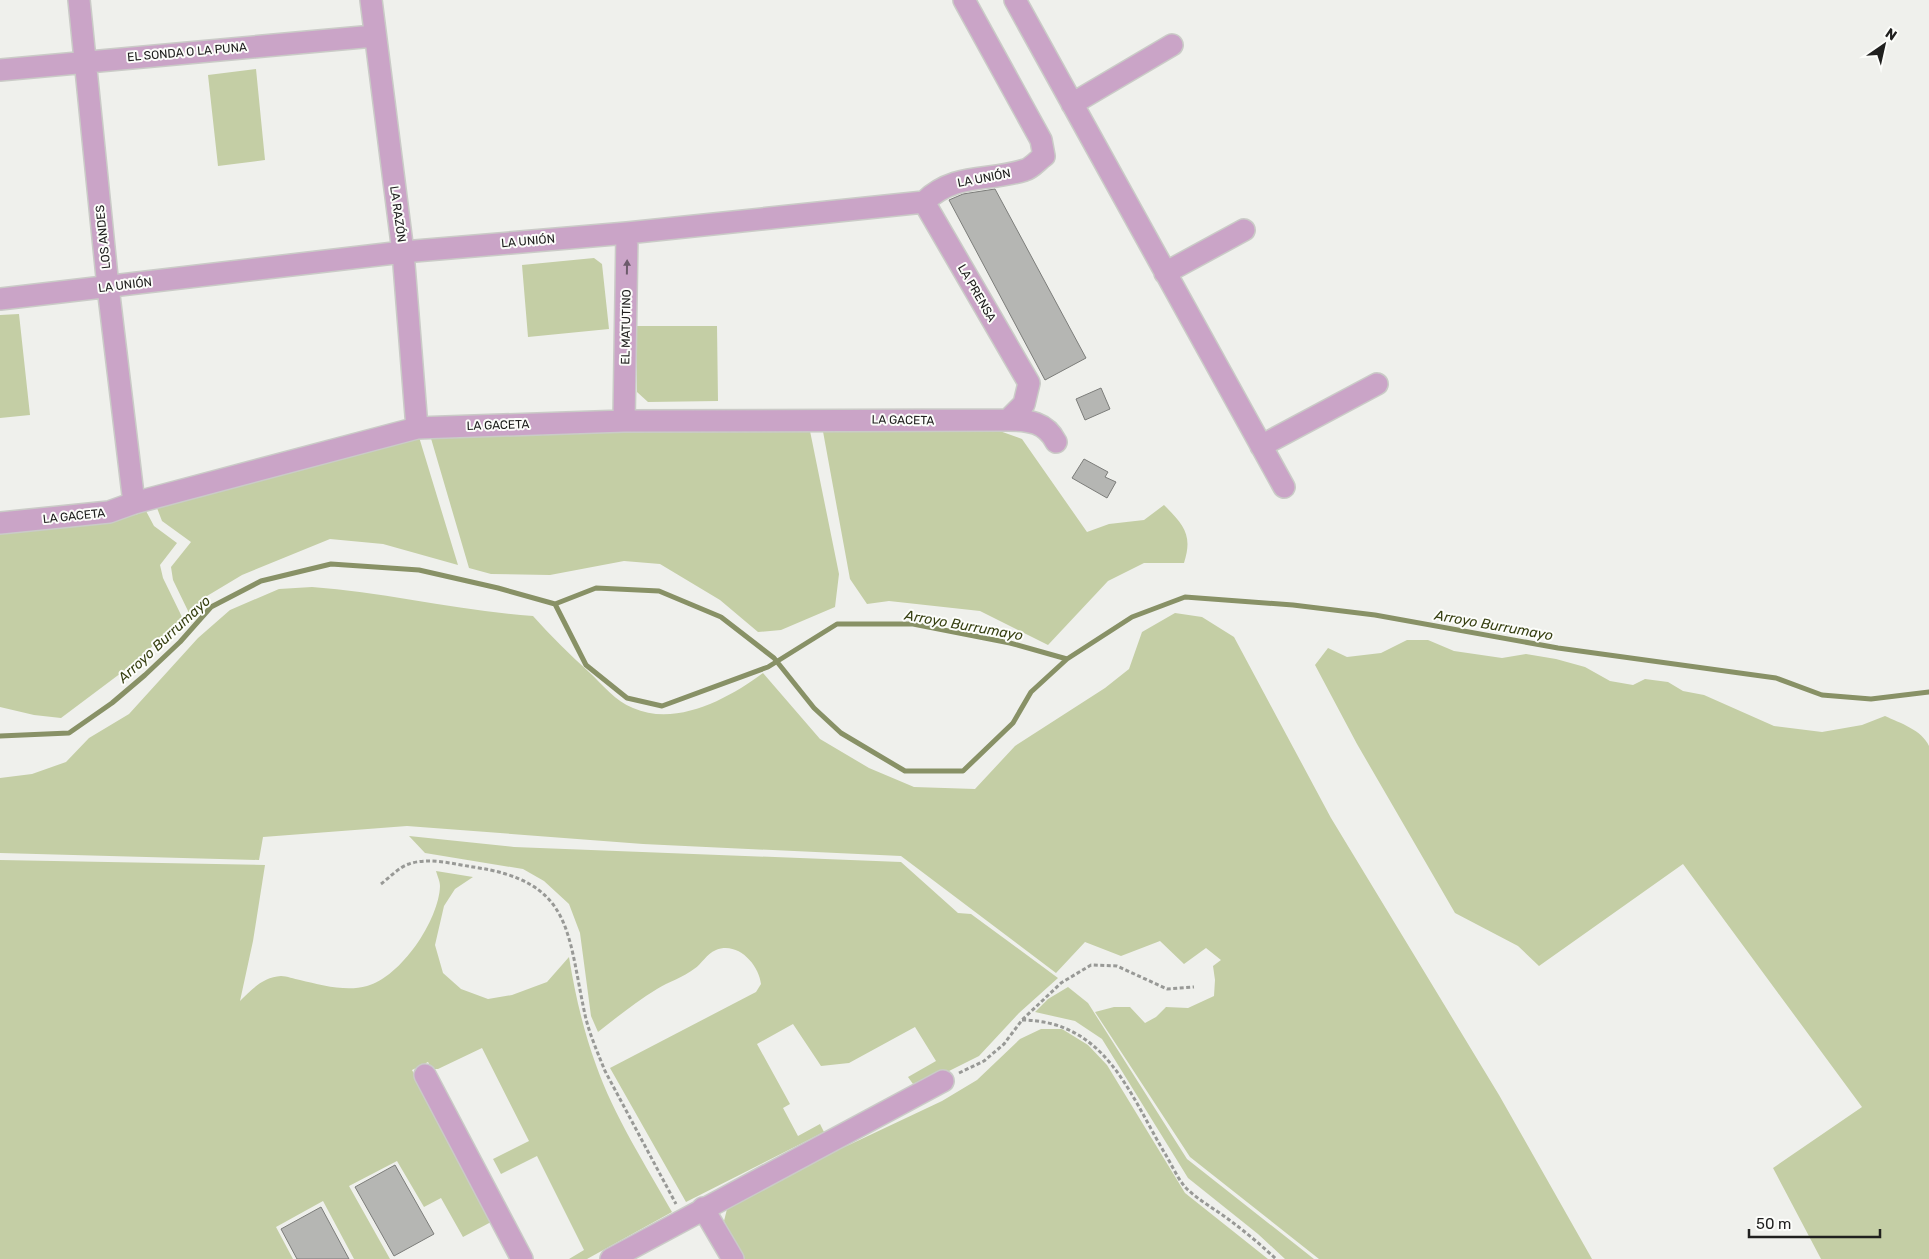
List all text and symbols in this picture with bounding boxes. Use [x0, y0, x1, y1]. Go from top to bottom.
north arrow [1859, 20, 1909, 70]
text: N [1882, 25, 1900, 45]
street label: EL SONDA O LA PUNA [126, 40, 248, 64]
street label: LA UNIÓN [956, 166, 1012, 190]
street label: LA RAZÓN [387, 185, 409, 243]
street label: LOS ANDES [93, 204, 113, 270]
street label: LA UNIÓN [501, 232, 555, 250]
one-way arrow [623, 259, 631, 275]
street label: LA PRENSA [955, 262, 999, 324]
street label: LA UNIÓN [97, 275, 153, 295]
street label: EL MATUTINO [618, 289, 634, 365]
street label: LA GACETA [872, 412, 934, 428]
street label: LA GACETA [466, 417, 530, 433]
street label: LA GACETA [42, 506, 106, 526]
water label: Arroyo Burrumayo [114, 592, 214, 687]
water label: Arroyo Burrumayo [902, 607, 1024, 644]
water label: Arroyo Burrumayo [1432, 607, 1554, 644]
scale bar [1749, 1206, 1880, 1238]
text: 50 m [1756, 1215, 1791, 1233]

